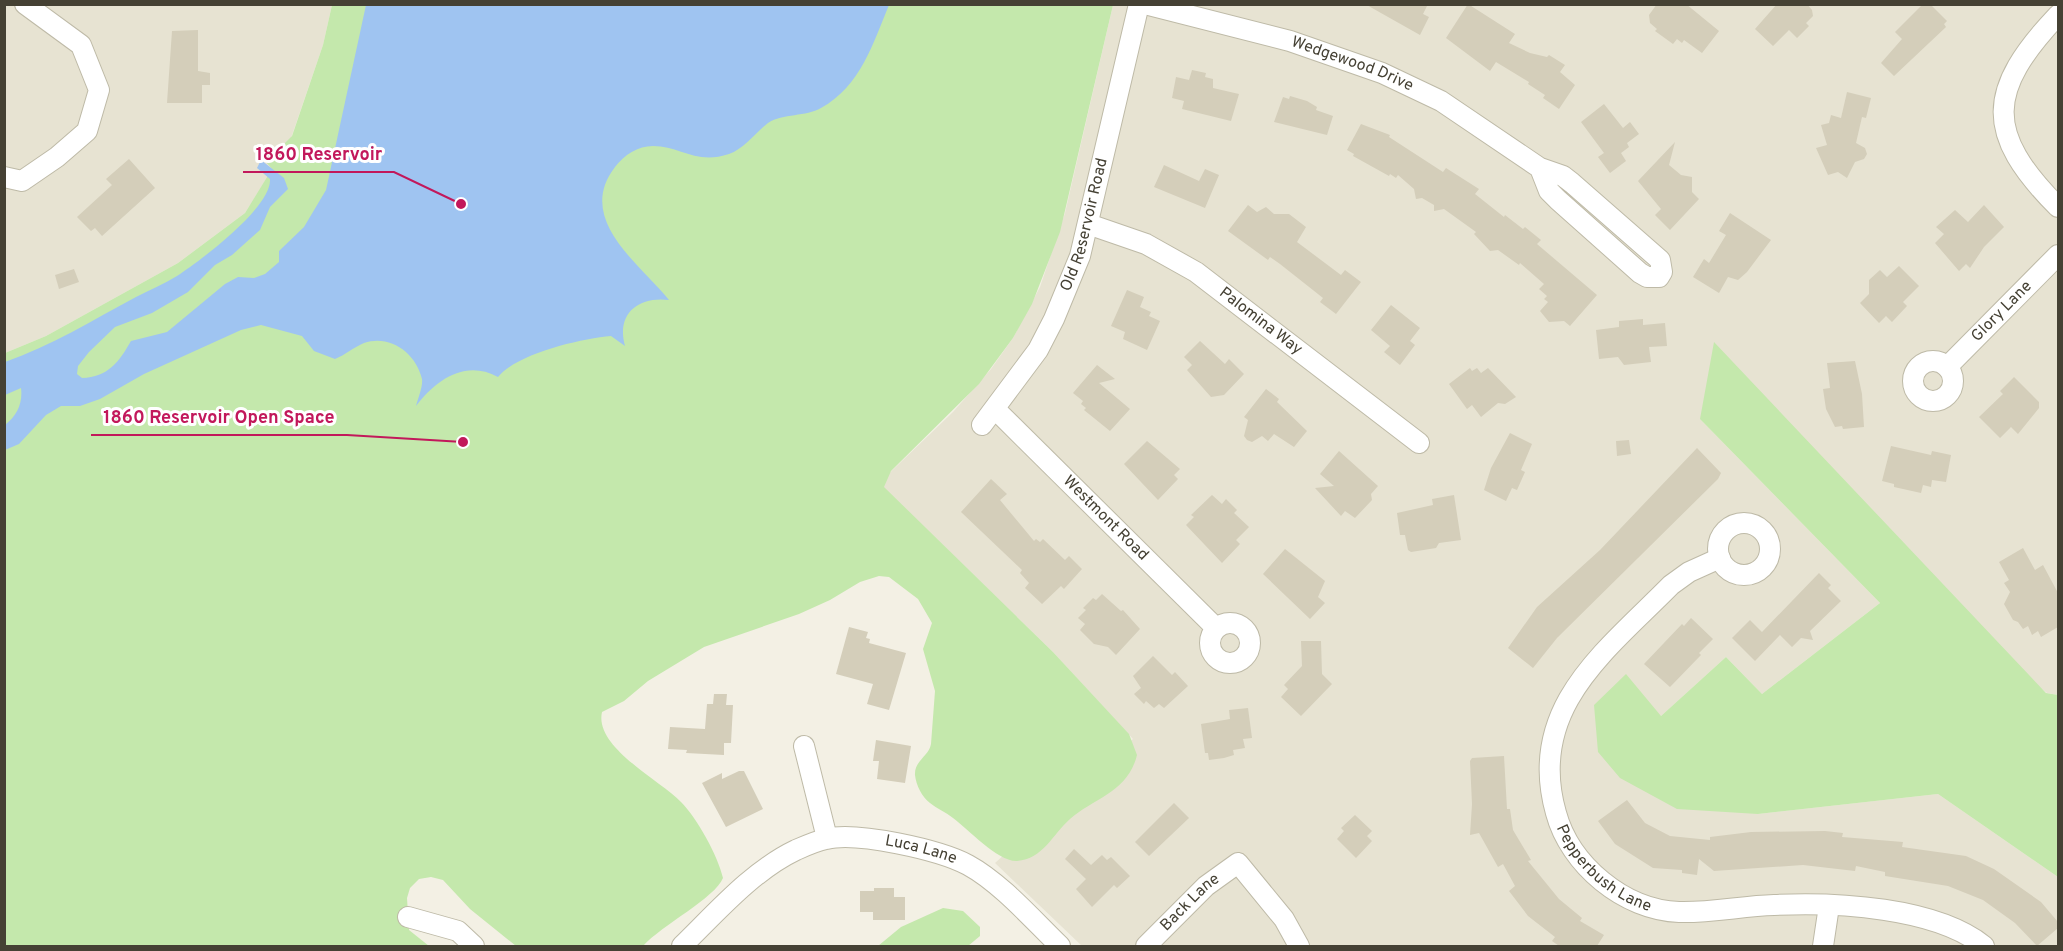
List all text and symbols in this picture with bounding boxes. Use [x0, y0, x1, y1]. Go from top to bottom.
street label: Wedgewood Drive [1289, 32, 1416, 96]
callout: 1860 Reservoir [243, 136, 394, 172]
text: 1860 Reservoir [256, 144, 383, 167]
street label: Old Reservoir Road [1056, 156, 1113, 295]
street label: Glory Lane [1967, 277, 2037, 346]
street label: Palomina Way [1215, 283, 1306, 360]
callout: 1860 Reservoir Open Space [91, 399, 347, 435]
text: 1860 Reservoir Open Space [103, 407, 335, 430]
street label: Westmont Road [1058, 472, 1152, 565]
street label: Pepperbush Lane [1551, 821, 1654, 917]
street label: Luca Lane [883, 831, 960, 869]
street label: Back Lane [1156, 869, 1224, 936]

